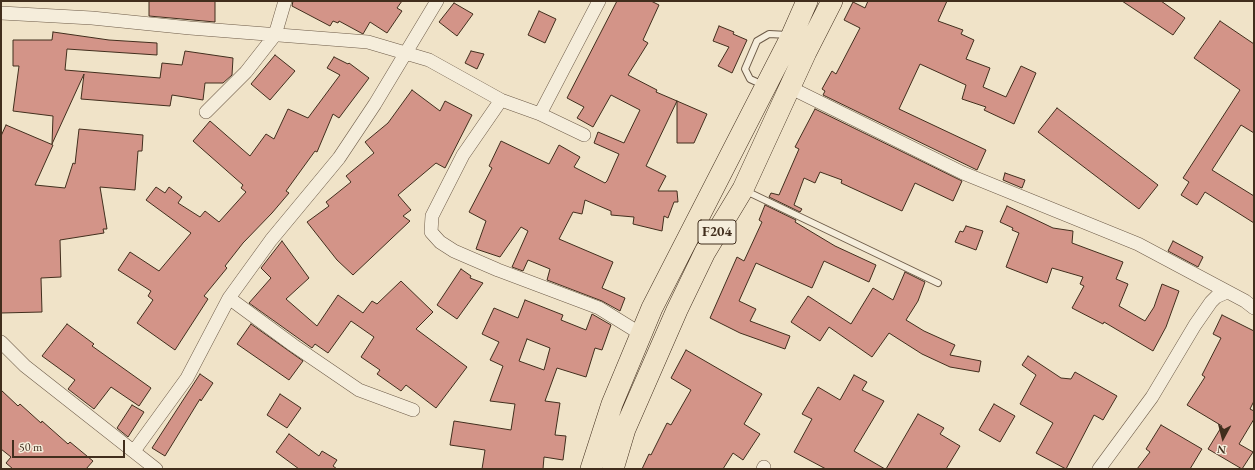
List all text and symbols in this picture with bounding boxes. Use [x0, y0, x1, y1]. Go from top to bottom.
road number: F204 [698, 220, 736, 244]
north arrow [1203, 418, 1243, 458]
scale bar [14, 432, 127, 458]
text: 50 m [19, 439, 42, 455]
text: N [1216, 442, 1227, 457]

